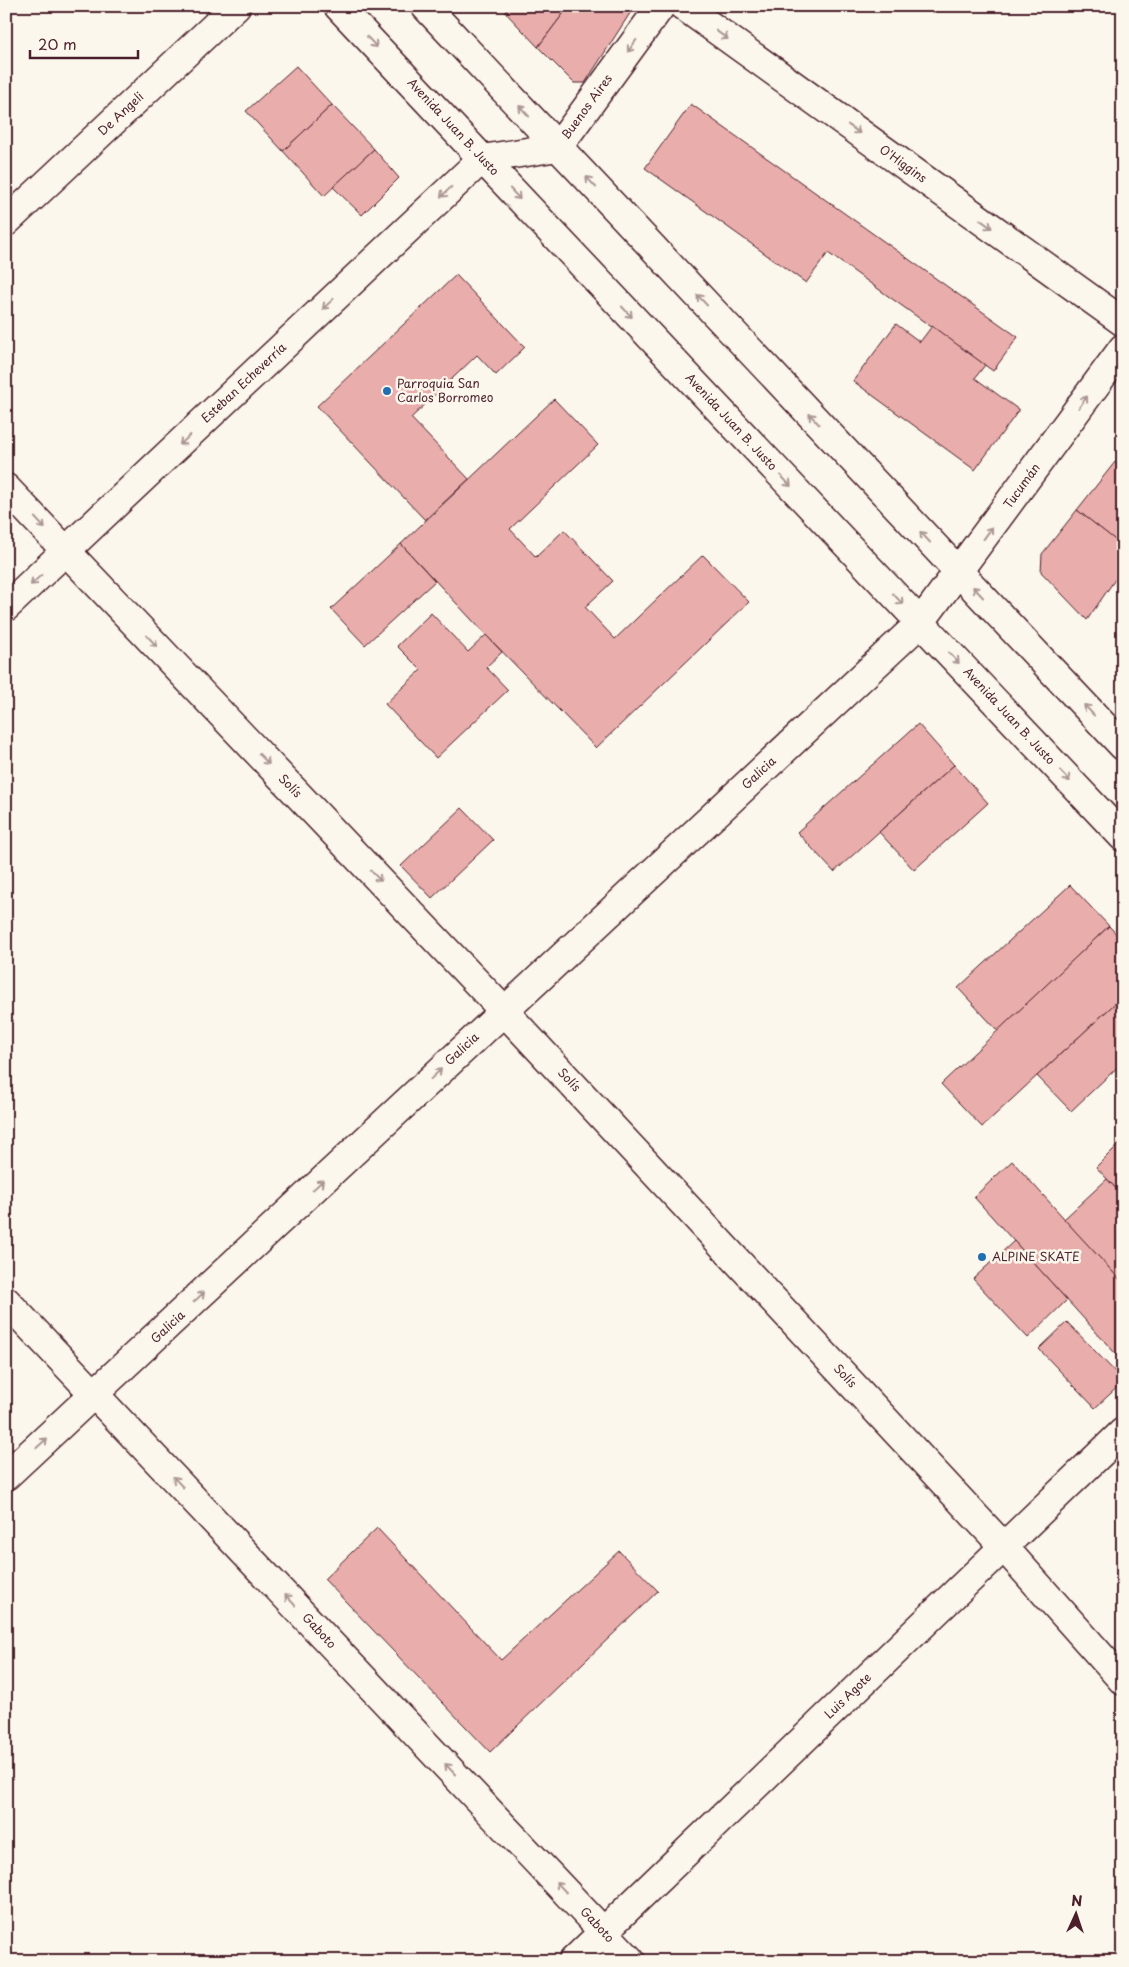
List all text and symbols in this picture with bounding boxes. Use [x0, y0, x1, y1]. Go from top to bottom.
scale bar [30, 28, 138, 60]
one-way arrow [715, 30, 729, 40]
text: 20 m [38, 32, 77, 55]
one-way arrow [366, 35, 378, 48]
one-way arrow [627, 38, 638, 52]
street label: Buenos Aires [556, 70, 616, 143]
street label: Avenida Juan B. Justo [404, 74, 504, 179]
street label: De Angeli [94, 87, 147, 139]
one-way arrow [518, 105, 530, 118]
one-way arrow [847, 124, 861, 135]
street label: O'Higgins [876, 140, 931, 187]
one-way arrow [585, 176, 597, 188]
one-way arrow [440, 186, 453, 198]
one-way arrow [509, 188, 521, 200]
one-way arrow [979, 219, 993, 229]
one-way arrow [696, 294, 708, 307]
one-way arrow [322, 298, 335, 310]
one-way arrow [621, 306, 633, 318]
street label: Esteban Echeverría [197, 338, 290, 426]
street label: Avenida Juan B. Justo [682, 369, 782, 474]
place label: Parroquia San Carlos Borromeo [397, 374, 494, 406]
marker: Parroquia San Carlos Borromeo [381, 385, 393, 397]
one-way arrow [1078, 396, 1089, 409]
one-way arrow [808, 412, 820, 425]
one-way arrow [179, 434, 191, 446]
street label: Tucumán [999, 459, 1044, 512]
one-way arrow [780, 475, 792, 488]
one-way arrow [34, 517, 46, 529]
one-way arrow [982, 527, 993, 540]
one-way arrow [919, 530, 931, 543]
one-way arrow [30, 574, 43, 586]
one-way arrow [972, 586, 984, 599]
one-way arrow [892, 593, 904, 606]
one-way arrow [146, 635, 158, 647]
one-way arrow [948, 652, 960, 665]
street label: Avenida Juan B. Justo [960, 663, 1060, 768]
one-way arrow [1083, 704, 1095, 717]
street label: Galicia [737, 751, 780, 793]
one-way arrow [258, 752, 270, 765]
street label: Solís [275, 769, 307, 802]
one-way arrow [1059, 770, 1071, 783]
one-way arrow [370, 870, 382, 882]
street label: Galicia [440, 1027, 483, 1069]
street label: Solís [554, 1063, 586, 1096]
one-way arrow [430, 1068, 442, 1080]
one-way arrow [311, 1179, 324, 1191]
place label: ALPINE SKATE [992, 1247, 1080, 1265]
marker: ALPINE SKATE [976, 1251, 988, 1263]
one-way arrow [193, 1291, 206, 1303]
street label: Galicia [146, 1305, 189, 1347]
street label: Solís [830, 1359, 862, 1392]
one-way arrow [36, 1437, 49, 1449]
one-way arrow [172, 1476, 184, 1489]
one-way arrow [284, 1594, 296, 1607]
street label: Gaboto [299, 1609, 341, 1652]
street label: Luis Agote [820, 1668, 875, 1722]
one-way arrow [444, 1763, 456, 1775]
one-way arrow [555, 1881, 567, 1894]
north arrow [1052, 1890, 1102, 1940]
text: N [1071, 1890, 1083, 1911]
street label: Gaboto [577, 1903, 619, 1946]

